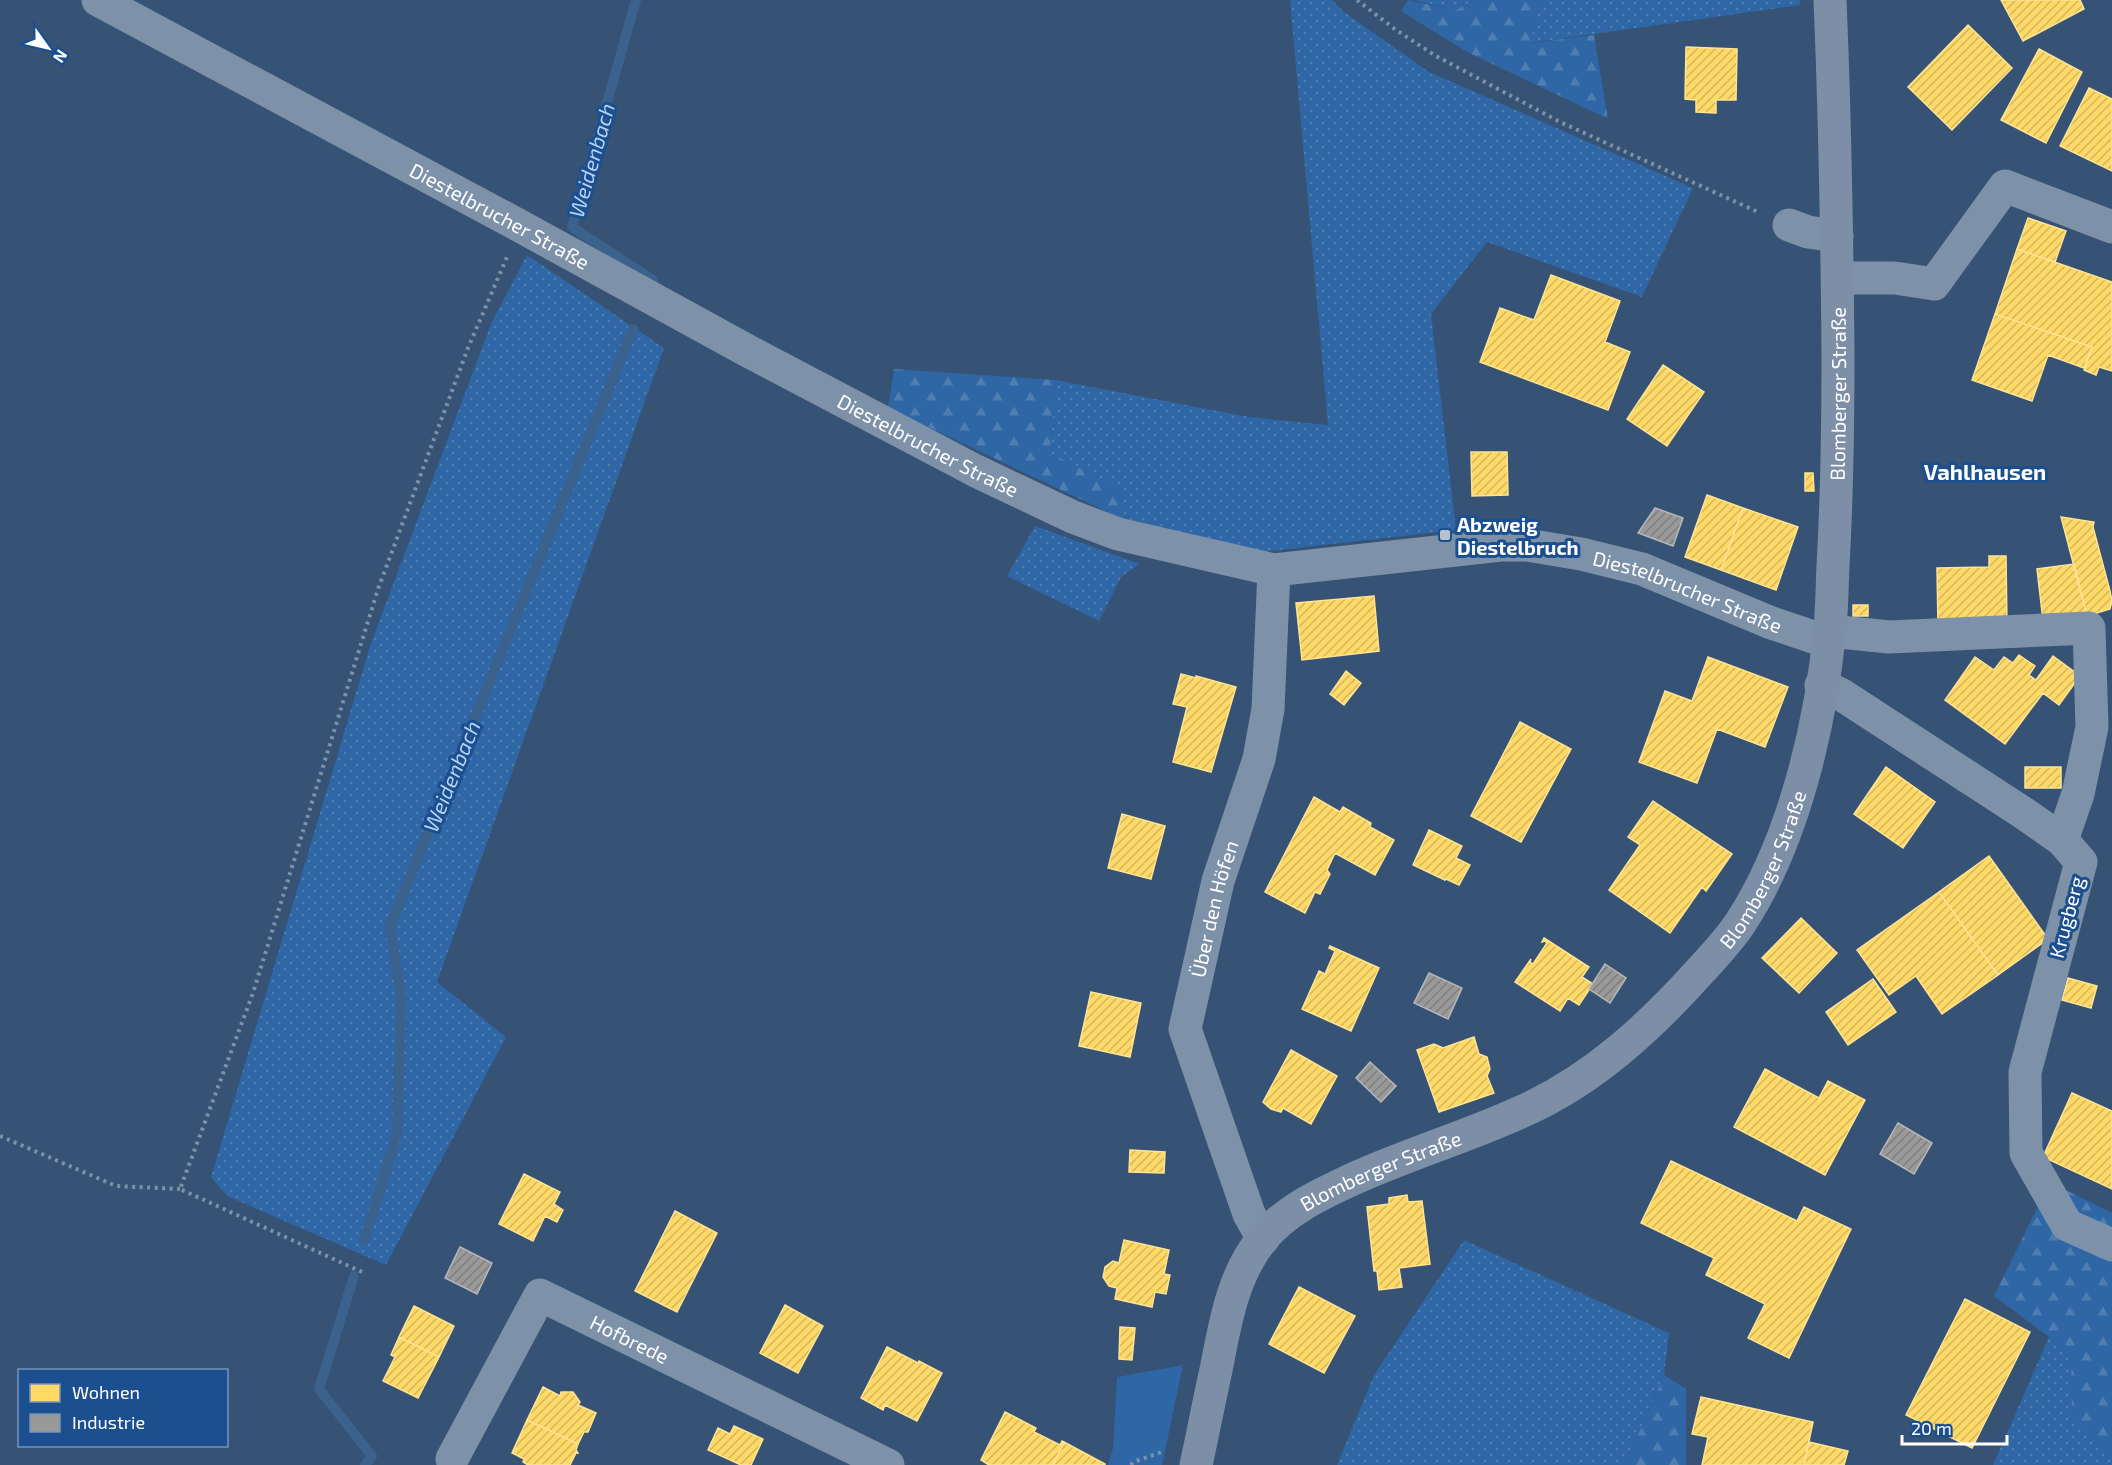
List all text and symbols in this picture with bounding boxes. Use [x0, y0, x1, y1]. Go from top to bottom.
north arrow [18, 18, 78, 78]
text: N [50, 47, 72, 67]
water label: Weidenbach [563, 100, 619, 220]
street label: Diestelbrucher Straße [406, 157, 594, 274]
street label: Blomberger Straße [1825, 307, 1850, 481]
street label: Diestelbrucher Straße [834, 388, 1023, 502]
district label: Vahlhausen [1924, 458, 2046, 484]
place label: Abzweig Diestelbruch [1457, 512, 1579, 559]
marker: Abzweig Diestelbruch [1438, 528, 1452, 542]
street label: Diestelbrucher Straße [1590, 545, 1785, 637]
water label: Weidenbach [417, 717, 485, 835]
street label: Blomberger Straße [1714, 787, 1810, 953]
street label: Über den Höfen [1185, 837, 1243, 980]
street label: Krugberg [2044, 873, 2088, 961]
street label: Blomberger Straße [1295, 1126, 1465, 1216]
street label: Hofbrede [587, 1310, 673, 1368]
legend [18, 1369, 228, 1447]
text: Wohnen [72, 1381, 140, 1403]
scale bar [1902, 1408, 2007, 1446]
text: Industrie [72, 1411, 145, 1433]
text: 20 m [1911, 1417, 1952, 1439]

